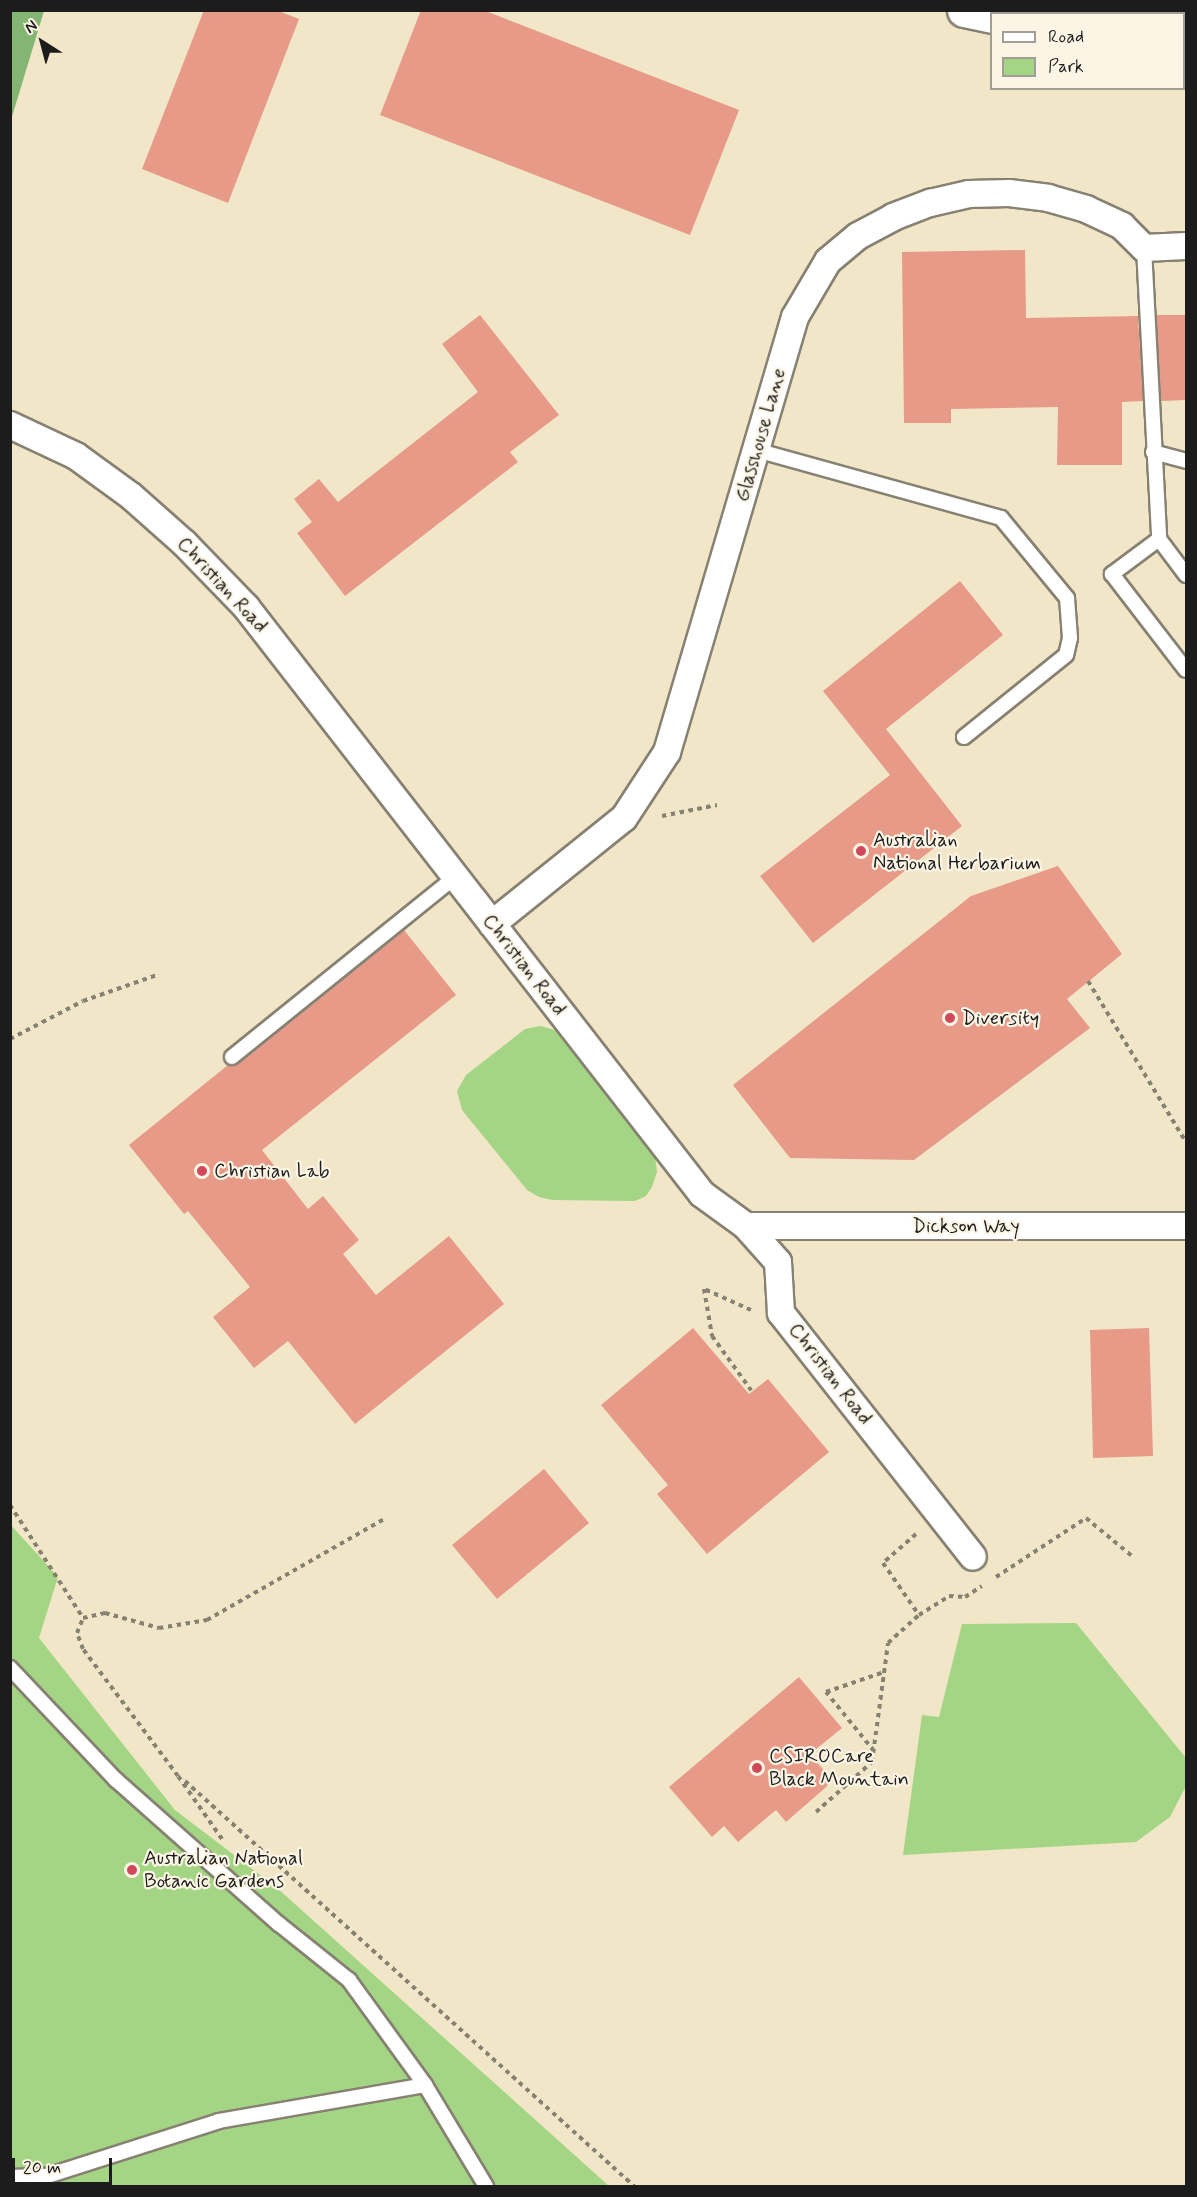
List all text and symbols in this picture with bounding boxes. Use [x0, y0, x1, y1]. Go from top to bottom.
north arrow [12, 12, 72, 72]
legend [990, 12, 1185, 90]
text: N [21, 15, 42, 39]
text: Road [1048, 25, 1084, 49]
text: Park [1048, 55, 1084, 79]
street label: Glasshouse Lane [731, 367, 791, 503]
street label: Christian Road [172, 532, 272, 638]
place label: Australian National Herbarium [873, 828, 1039, 875]
marker: Australian National Herbarium [854, 844, 868, 858]
street label: Christian Road [477, 910, 571, 1020]
place label: Diversity [962, 1006, 1039, 1030]
marker: Diversity [943, 1011, 957, 1025]
place label: Christian Lab [214, 1159, 330, 1183]
marker: Christian Lab [195, 1164, 209, 1178]
street label: Dickson Way [911, 1214, 1021, 1238]
street label: Christian Road [783, 1319, 877, 1429]
place label: CSIROCare Black Mountain [769, 1744, 900, 1791]
marker: CSIROCare Black Mountain [750, 1761, 764, 1775]
place label: Australian National Botanic Gardens [144, 1846, 303, 1893]
marker: Australian National Botanic Gardens [125, 1863, 139, 1877]
scale bar [15, 2146, 116, 2184]
text: 20 m [23, 2156, 61, 2180]

